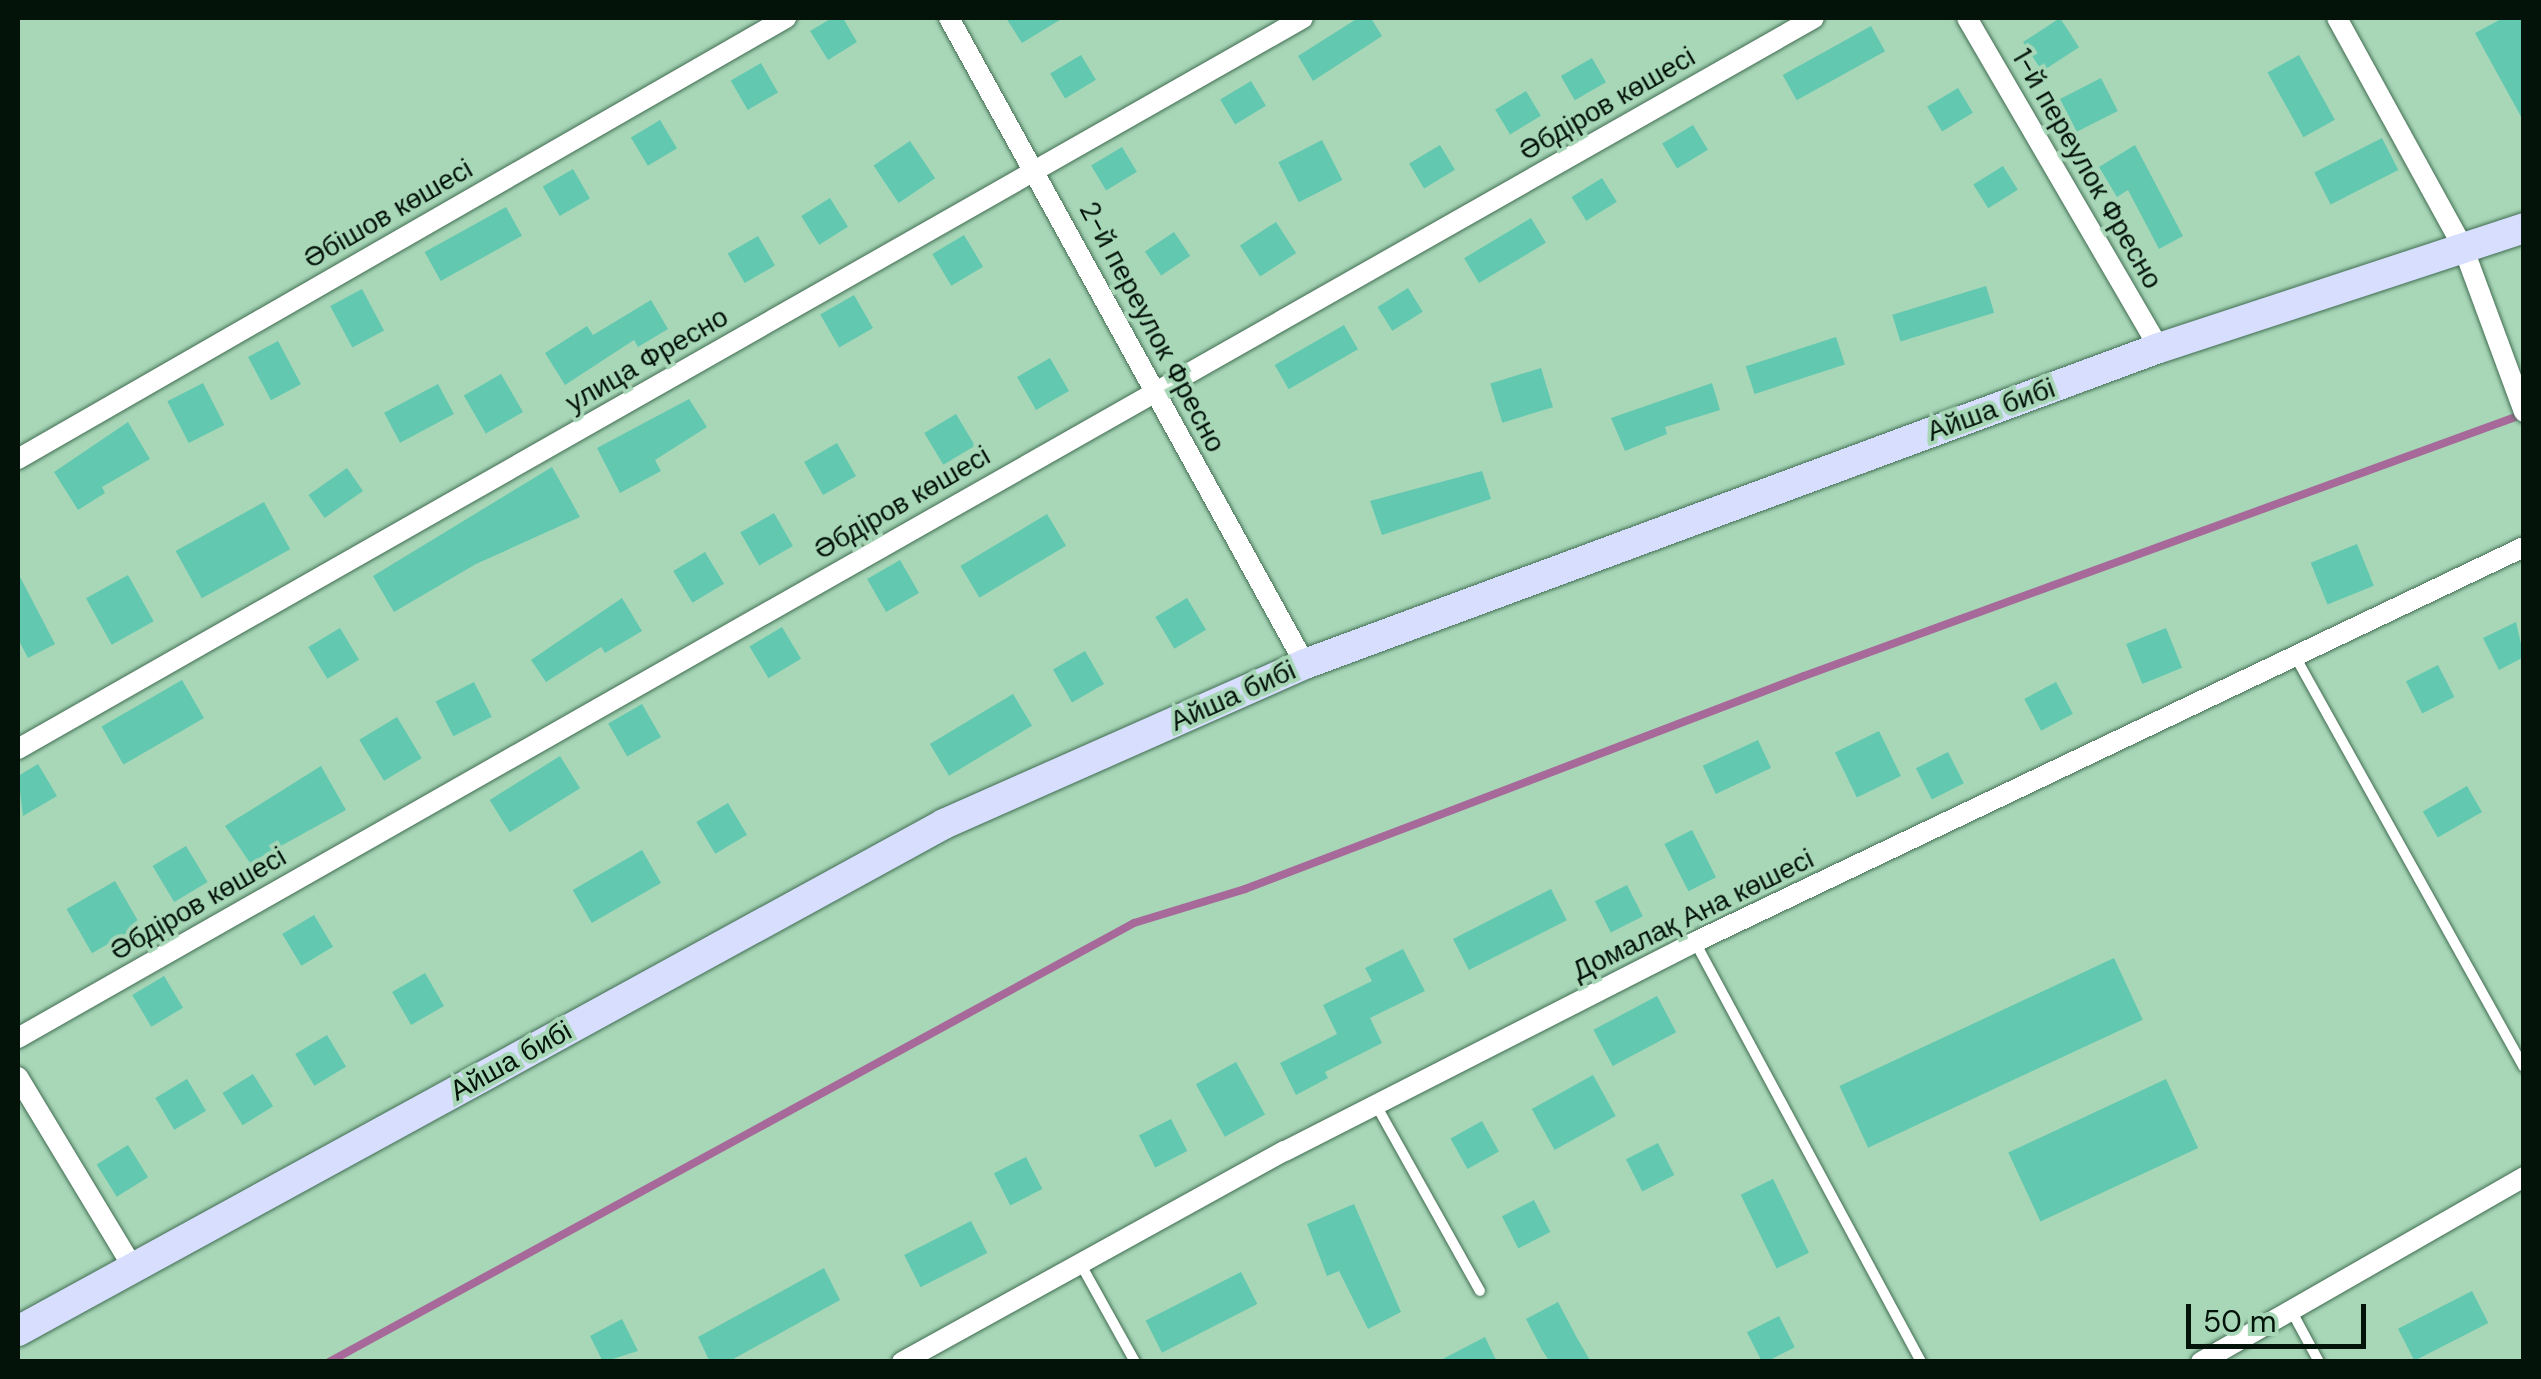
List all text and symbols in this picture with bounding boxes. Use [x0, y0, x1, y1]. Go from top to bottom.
street label: Әбдіров көшесі [1513, 40, 1701, 168]
street label: 1-й переулок Фресно [2005, 43, 2169, 295]
street label: Әбішов көшесі [297, 152, 479, 276]
street label: 2-й переулок Фресно [1072, 196, 1232, 458]
street label: улица Фресно [560, 300, 734, 420]
street label: Айша бибі [1922, 371, 2060, 449]
street label: Әбдіров көшесі [808, 439, 996, 567]
street label: Айша бибі [1165, 653, 1301, 739]
street label: Әбдіров көшесі [104, 840, 292, 968]
street label: Домалақ Ана көшесі [1567, 842, 1819, 988]
street label: Айша бибі [444, 1014, 578, 1108]
scale bar [2191, 1284, 2371, 1346]
text: 50 m [2203, 1302, 2277, 1341]

